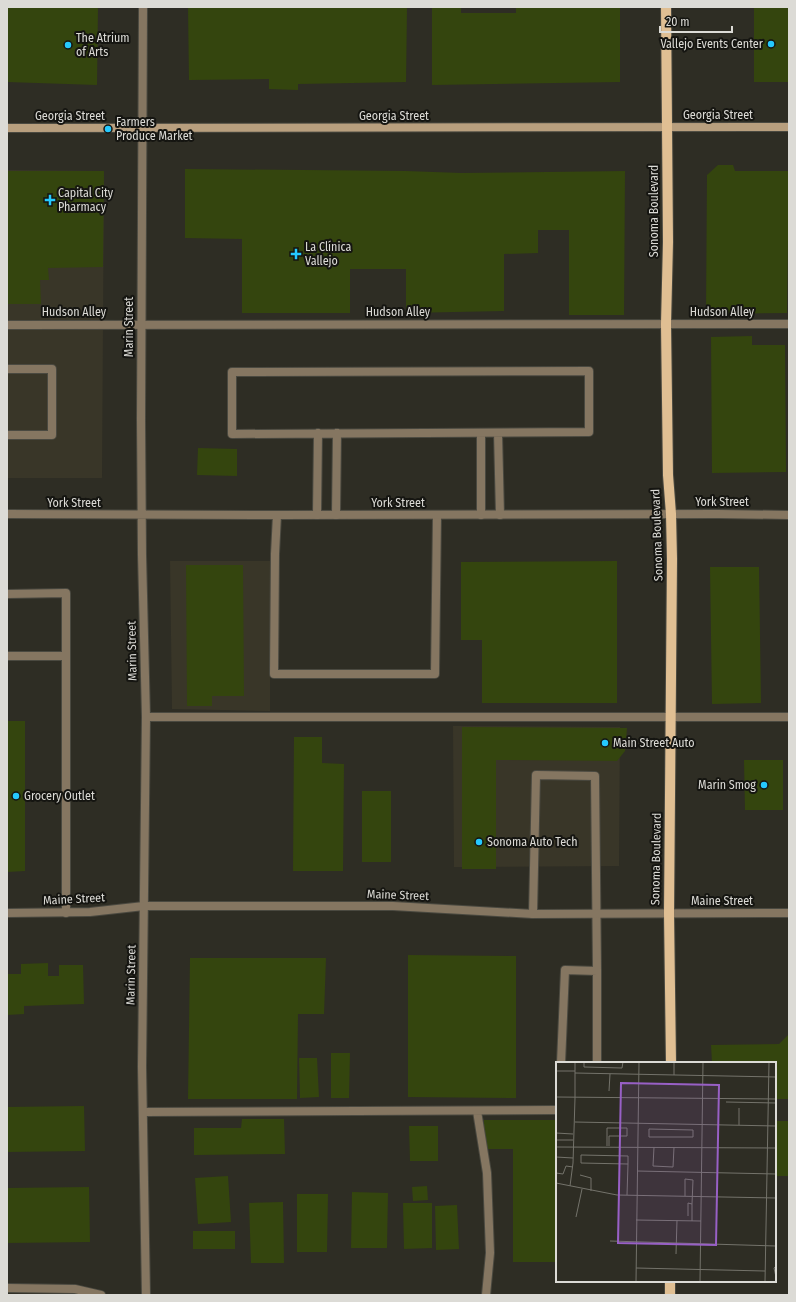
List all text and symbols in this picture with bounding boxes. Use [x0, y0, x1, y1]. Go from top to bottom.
scale bar [660, 8, 732, 34]
text: 20 m [666, 15, 690, 29]
place label: The Atrium of Arts [76, 31, 130, 59]
place label: Vallejo Events Center [660, 37, 764, 51]
marker: Vallejo Events Center [766, 39, 776, 49]
marker: The Atrium of Arts [63, 40, 73, 50]
street label: Georgia Street [683, 108, 753, 122]
street label: Georgia Street [35, 109, 105, 123]
street label: Georgia Street [359, 109, 429, 123]
place label: Farmers Produce Market [116, 115, 193, 143]
marker: Farmers Produce Market [103, 124, 113, 134]
street label: Sonoma Boulevard [647, 165, 661, 257]
place label: Capital City Pharmacy [58, 186, 114, 214]
marker: Capital City Pharmacy [45, 195, 55, 205]
place label: La Clínica Vallejo [305, 240, 351, 268]
marker: La Clínica Vallejo [290, 248, 302, 260]
street label: Marin Street [122, 297, 136, 357]
street label: Hudson Alley [42, 305, 107, 319]
street label: Hudson Alley [366, 305, 431, 319]
street label: Hudson Alley [690, 305, 755, 319]
street label: Sonoma Boulevard [648, 489, 666, 581]
street label: York Street [695, 495, 749, 509]
street label: York Street [47, 496, 101, 510]
street label: York Street [371, 496, 425, 510]
street label: Marin Street [124, 621, 140, 681]
place label: Main Street Auto [613, 736, 695, 750]
marker: Main Street Auto [600, 738, 610, 748]
place label: Marin Smog [698, 778, 756, 792]
marker: Marin Smog [759, 780, 769, 790]
place label: Grocery Outlet [24, 789, 95, 803]
marker: Grocery Outlet [11, 791, 21, 801]
street label: Sonoma Boulevard [648, 813, 664, 905]
place label: Sonoma Auto Tech [487, 835, 578, 849]
marker: Sonoma Auto Tech [474, 837, 484, 847]
street label: Maine Street [367, 887, 429, 903]
street label: Maine Street [43, 890, 105, 908]
street label: Maine Street [691, 894, 753, 908]
street label: Marin Street [123, 945, 139, 1005]
inset map [556, 1062, 776, 1282]

